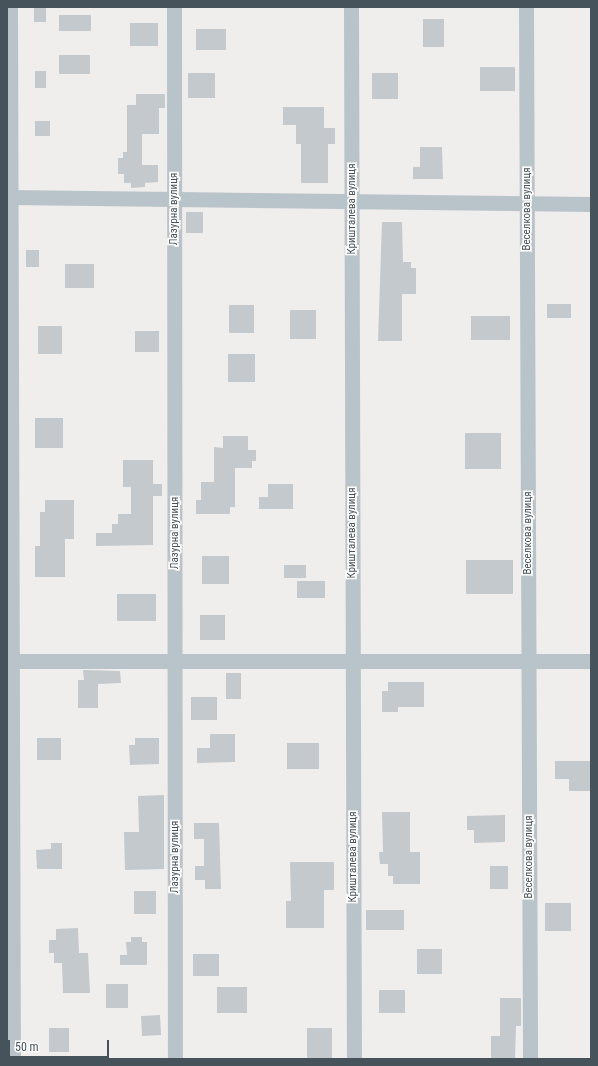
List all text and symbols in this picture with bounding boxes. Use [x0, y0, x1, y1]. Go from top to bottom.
street label: Кришталева вулиця [345, 164, 359, 254]
street label: Веселкова вулиця [520, 167, 534, 251]
street label: Лазурна вулиця [167, 173, 181, 245]
street label: Кришталева вулиця [345, 488, 359, 578]
street label: Веселкова вулиця [521, 491, 535, 575]
street label: Лазурна вулиця [168, 497, 182, 569]
street label: Кришталева вулиця [346, 812, 360, 902]
street label: Веселкова вулиця [522, 815, 536, 899]
street label: Лазурна вулиця [168, 821, 182, 893]
scale bar [10, 1032, 111, 1058]
text: 50 m [15, 1040, 39, 1054]

